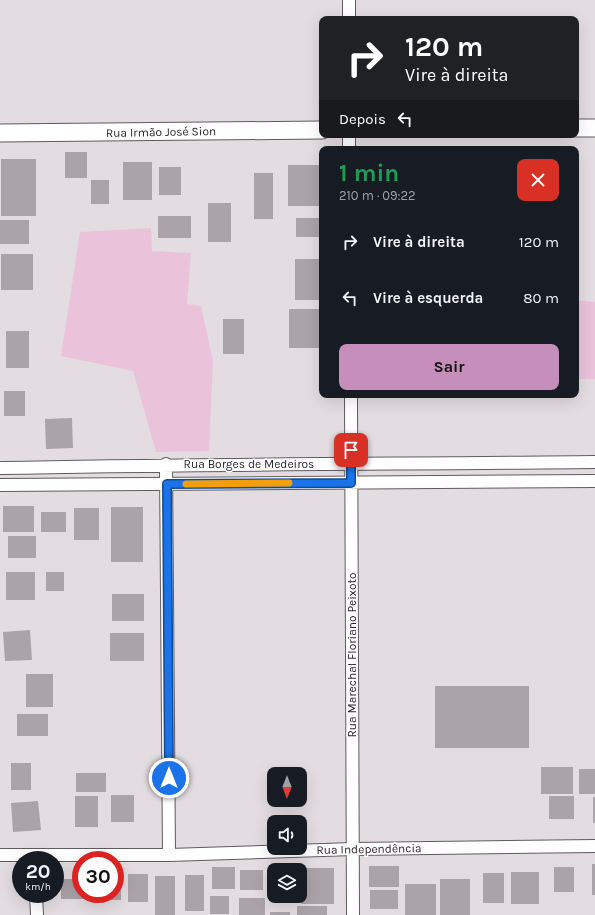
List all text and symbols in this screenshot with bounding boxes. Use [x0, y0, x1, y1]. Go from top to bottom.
text: 120 m [405, 30, 483, 63]
icon: right [339, 32, 391, 84]
text: Vire à direita [405, 64, 509, 86]
icon: left [394, 108, 416, 130]
text: Depois [339, 110, 386, 128]
street label: Rua Irmão José Sion [106, 124, 216, 140]
text: 1 min [339, 159, 399, 187]
button: close [517, 159, 559, 201]
text: 210 m · 09:22 [339, 188, 416, 203]
icon: right [339, 231, 361, 253]
text: Vire à direita [373, 233, 465, 251]
text: 120 m [519, 233, 559, 251]
icon: left [339, 287, 361, 309]
text: Vire à esquerda [373, 289, 483, 307]
text: 80 m [523, 289, 559, 307]
button: Sair [339, 344, 559, 390]
pin [334, 433, 368, 467]
icon: arrive [340, 439, 362, 461]
street label: Rua Borges de Medeiros [184, 457, 314, 471]
street label: Rua Marechal Floriano Peixoto [345, 572, 359, 738]
position arrow [148, 757, 190, 799]
north arrow [267, 767, 307, 807]
map controls [267, 767, 307, 903]
button: sound [267, 815, 307, 855]
street label: Rua Independência [316, 841, 422, 857]
speed limit sign: 30 [72, 851, 124, 903]
text: 20 [26, 860, 50, 883]
button: layers [267, 863, 307, 903]
text: km/h [25, 881, 51, 893]

